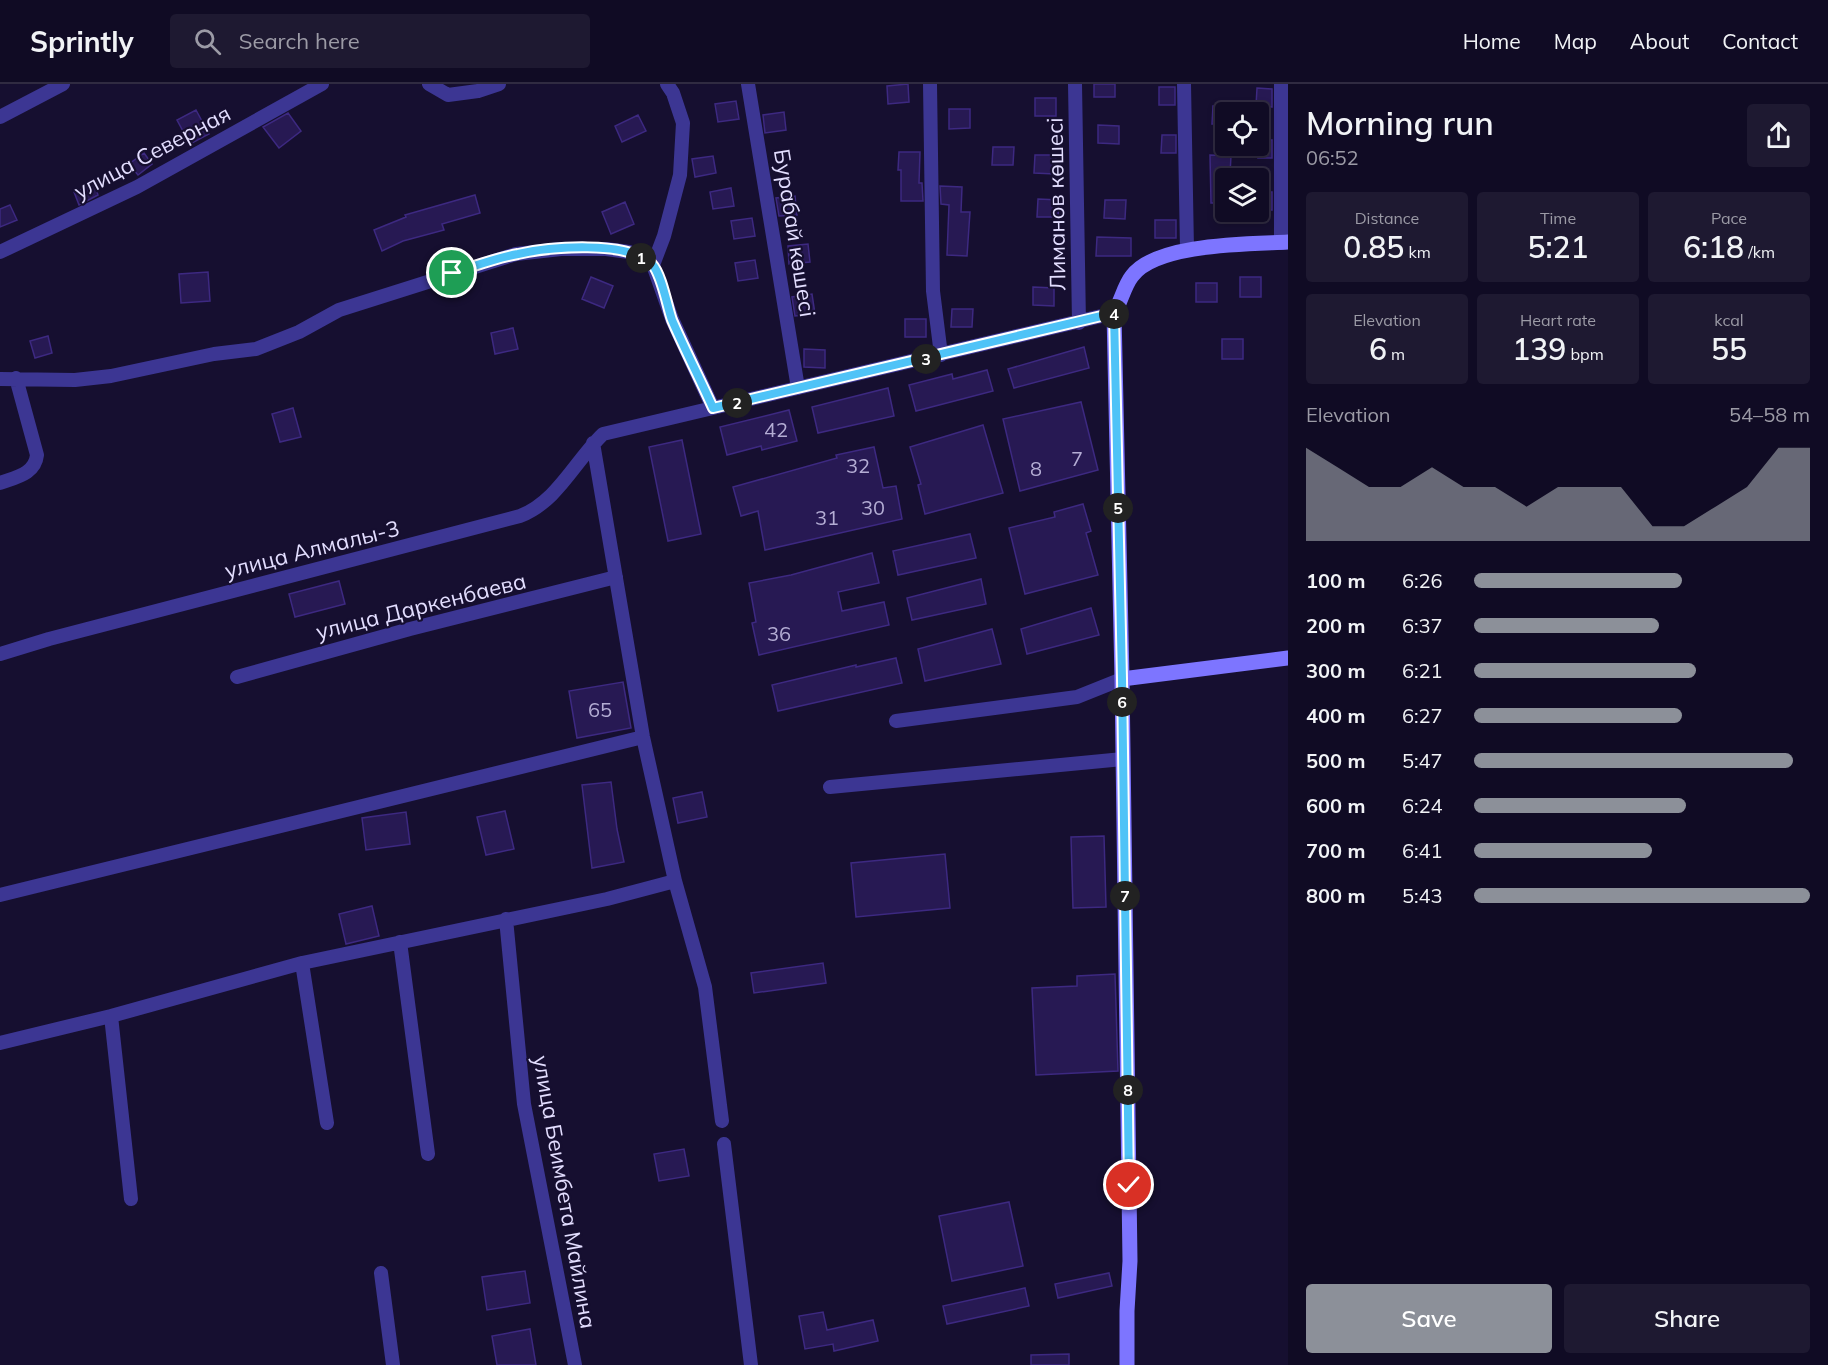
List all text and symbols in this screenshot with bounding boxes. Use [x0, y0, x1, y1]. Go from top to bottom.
search box [170, 14, 590, 68]
text: Sprintly [30, 24, 134, 59]
icon: search [191, 25, 224, 58]
text: Search here [239, 27, 360, 55]
text: Home [1463, 28, 1521, 54]
text: Map [1554, 28, 1597, 54]
text: About [1630, 28, 1689, 54]
text: Contact [1722, 28, 1798, 54]
street label: улица Северная [69, 99, 235, 205]
map controls [1215, 102, 1269, 222]
button: locate [1215, 102, 1269, 156]
text: Morning run [1306, 102, 1494, 143]
button: share [1747, 104, 1810, 167]
street label: Лиманов көшесі [1040, 117, 1072, 291]
text: 06:52 [1306, 145, 1359, 170]
street label: Бурабай көшесі [768, 147, 822, 319]
button: layers [1215, 168, 1269, 222]
text: Distance [1355, 208, 1419, 228]
text: Time [1540, 208, 1576, 228]
text: Pace [1711, 208, 1747, 228]
text: 0.85 [1343, 228, 1404, 266]
text: 5:21 [1527, 228, 1589, 266]
text: 6:18 [1683, 228, 1744, 266]
text: km [1404, 242, 1431, 262]
text: /km [1744, 242, 1775, 262]
pin: 1 [626, 243, 656, 273]
pin [426, 247, 477, 298]
text: 1 [636, 248, 646, 268]
icon: arrive [435, 256, 468, 289]
pin: 4 [1099, 299, 1129, 329]
text: 4 [1109, 304, 1119, 324]
text: Elevation [1353, 310, 1421, 330]
text: Heart rate [1520, 310, 1596, 330]
text: kcal [1714, 310, 1744, 330]
text: 6 [1369, 330, 1387, 368]
text: 139 [1512, 330, 1566, 368]
text: 55 [1711, 330, 1747, 368]
pin: 3 [911, 344, 941, 374]
text: m [1387, 344, 1405, 364]
text: bpm [1566, 344, 1604, 364]
text: 3 [921, 349, 931, 369]
pin: 2 [722, 388, 752, 418]
text: 2 [732, 393, 742, 413]
text: Elevation [1306, 402, 1391, 427]
text: 54–58 m [1729, 402, 1810, 427]
house number: 42 [764, 417, 788, 442]
house number: 7 [1071, 446, 1083, 471]
house number: 32 [846, 453, 870, 478]
house number: 8 [1030, 456, 1042, 481]
pin: 5 [1103, 493, 1133, 523]
house number: 30 [861, 495, 885, 520]
text: 5 [1113, 498, 1123, 518]
house number: 31 [815, 505, 839, 530]
street label: улица Алмалы-3 [222, 514, 402, 584]
street label: улица Даркенбаева [313, 566, 529, 646]
text: 100 m [1306, 568, 1365, 593]
text: 6:26 [1402, 568, 1443, 593]
text: 200 m [1306, 613, 1365, 638]
text: 6:37 [1402, 613, 1443, 638]
house number: 36 [767, 621, 791, 646]
text: 300 m [1306, 658, 1365, 683]
text: 6:21 [1402, 658, 1443, 683]
pin: 6 [1107, 687, 1137, 717]
text: 6 [1117, 692, 1127, 712]
house number: 65 [588, 697, 612, 722]
text: 400 m [1306, 703, 1365, 728]
text: 6:27 [1402, 703, 1443, 728]
text: 500 m [1306, 748, 1365, 773]
text: 5:47 [1402, 748, 1443, 773]
text: 600 m [1306, 793, 1365, 818]
text: 6:24 [1402, 793, 1443, 818]
text: 700 m [1306, 838, 1365, 863]
text: 6:41 [1402, 838, 1443, 863]
pin: 7 [1110, 881, 1140, 911]
text: 800 m [1306, 883, 1365, 908]
text: 5:43 [1402, 883, 1443, 908]
text: 7 [1120, 886, 1130, 906]
street label: улица Беимбета Майлина [527, 1053, 603, 1331]
pin: 8 [1113, 1075, 1143, 1105]
text: 8 [1123, 1080, 1133, 1100]
pin [1103, 1159, 1154, 1210]
icon: check [1112, 1168, 1145, 1201]
button: Save [1306, 1284, 1552, 1353]
button: Share [1564, 1284, 1810, 1353]

